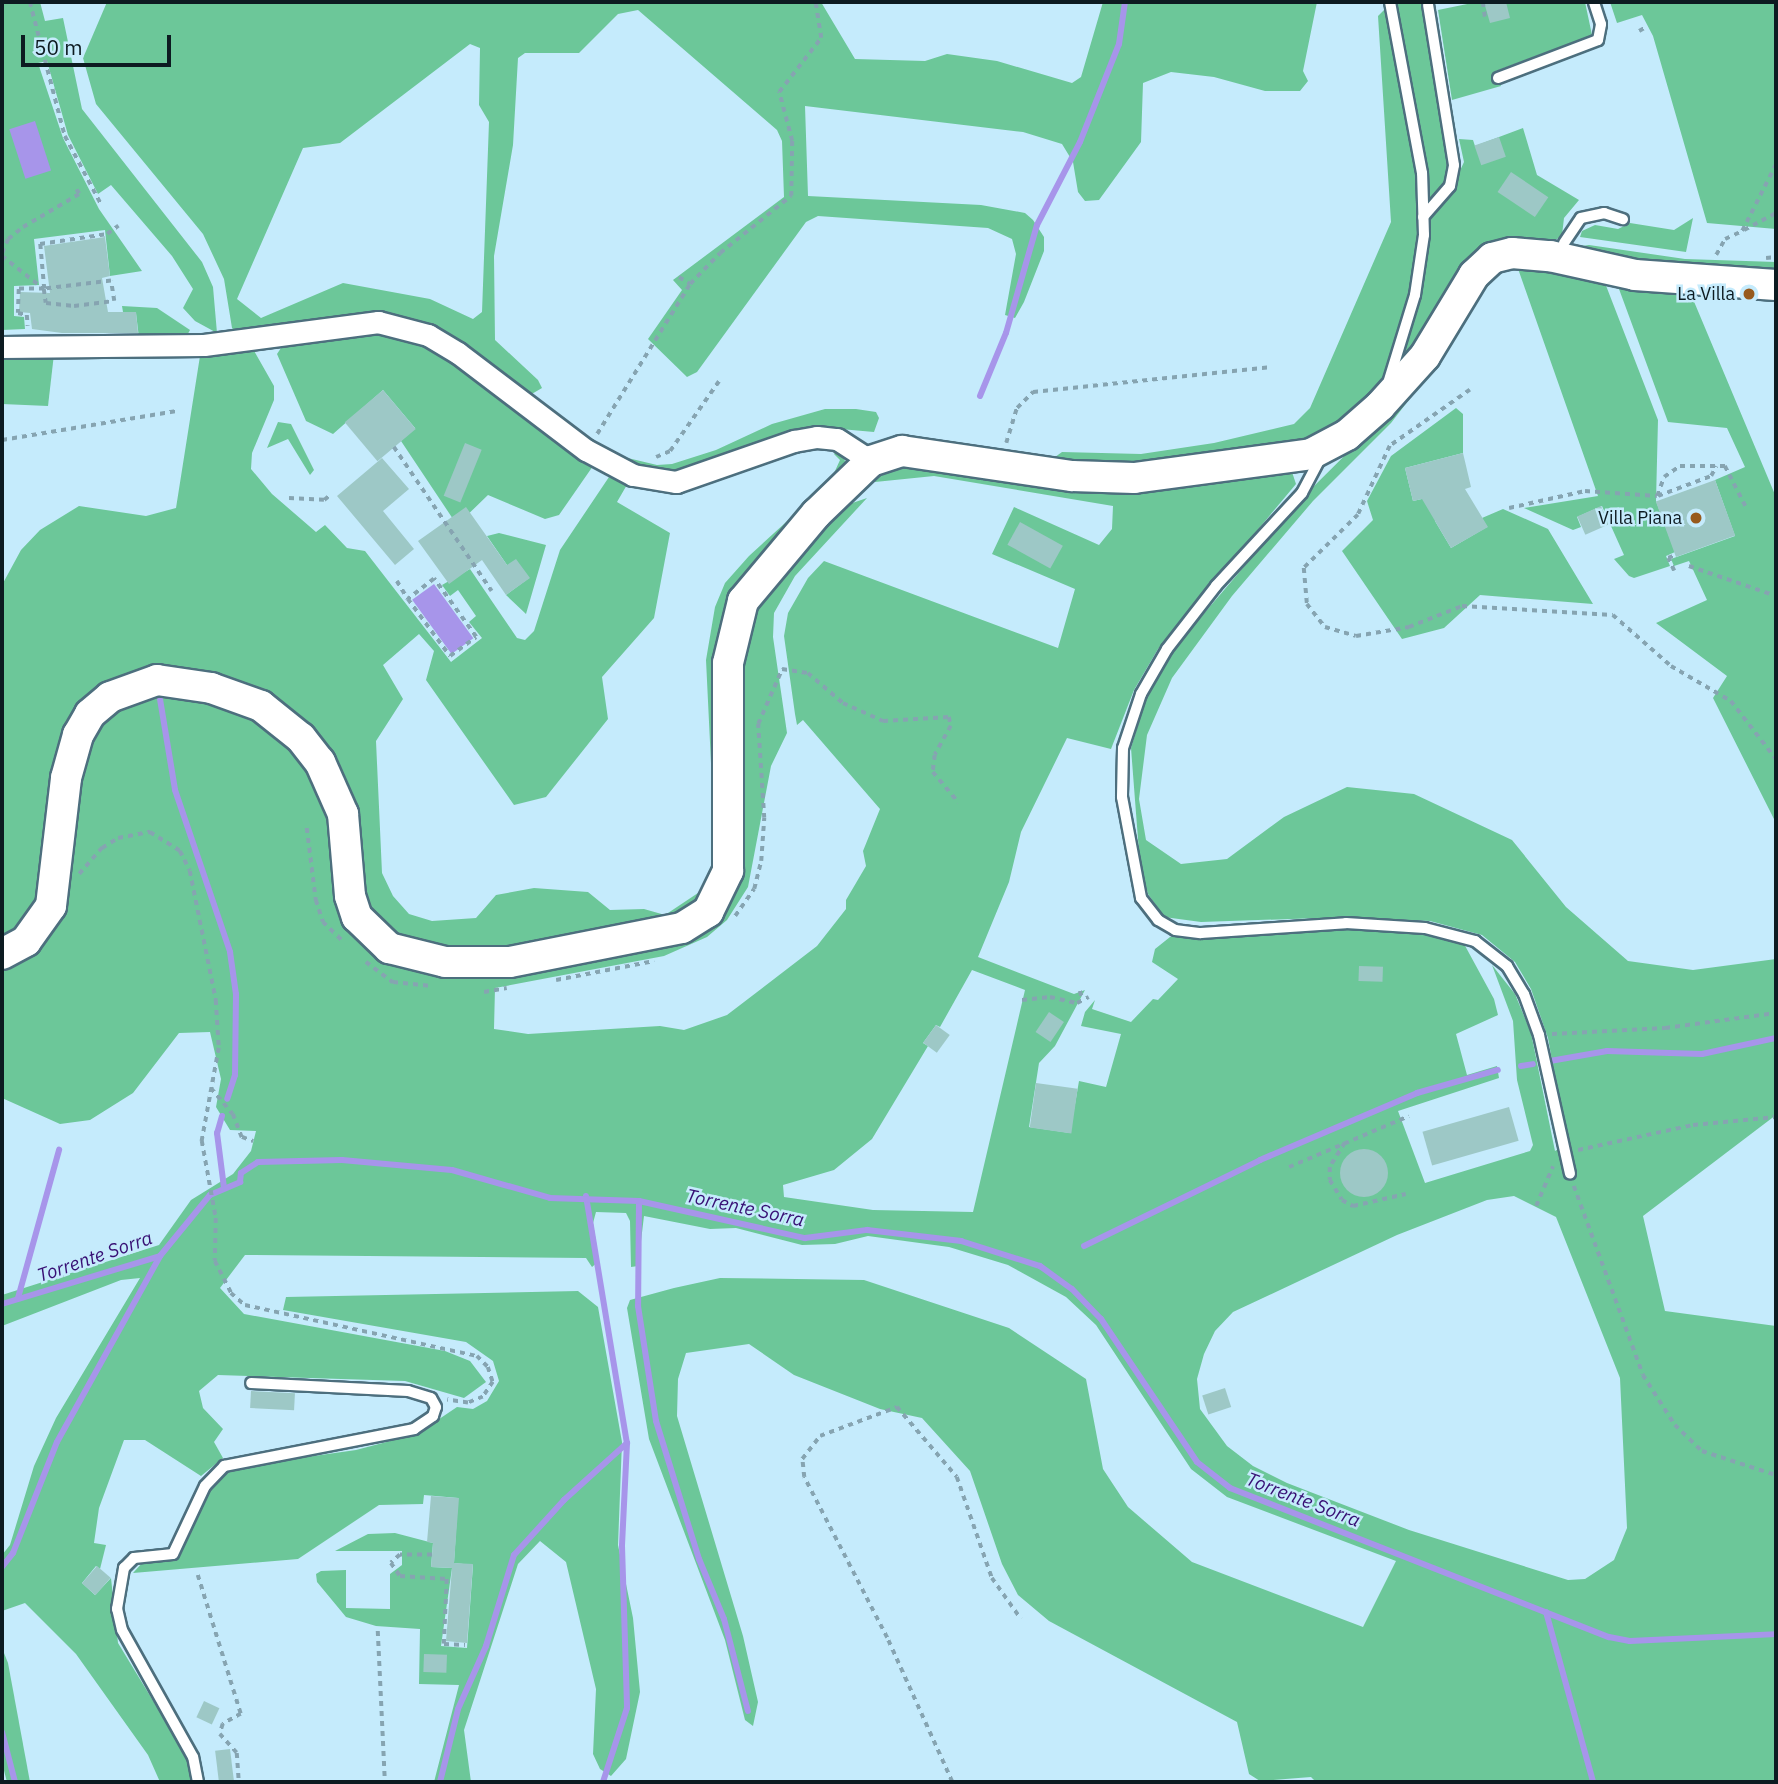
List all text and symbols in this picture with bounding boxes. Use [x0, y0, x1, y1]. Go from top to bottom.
scale bar [24, 21, 175, 65]
text: 50 m [34, 33, 83, 61]
place label: La Villa [1677, 283, 1735, 305]
marker: La Villa [1741, 286, 1757, 302]
place label: Villa Piana [1598, 507, 1682, 529]
marker: Villa Piana [1688, 510, 1704, 526]
water label: Torrente Sorra [684, 1184, 806, 1232]
water label: Torrente Sorra [34, 1227, 156, 1287]
water label: Torrente Sorra [1243, 1468, 1363, 1532]

